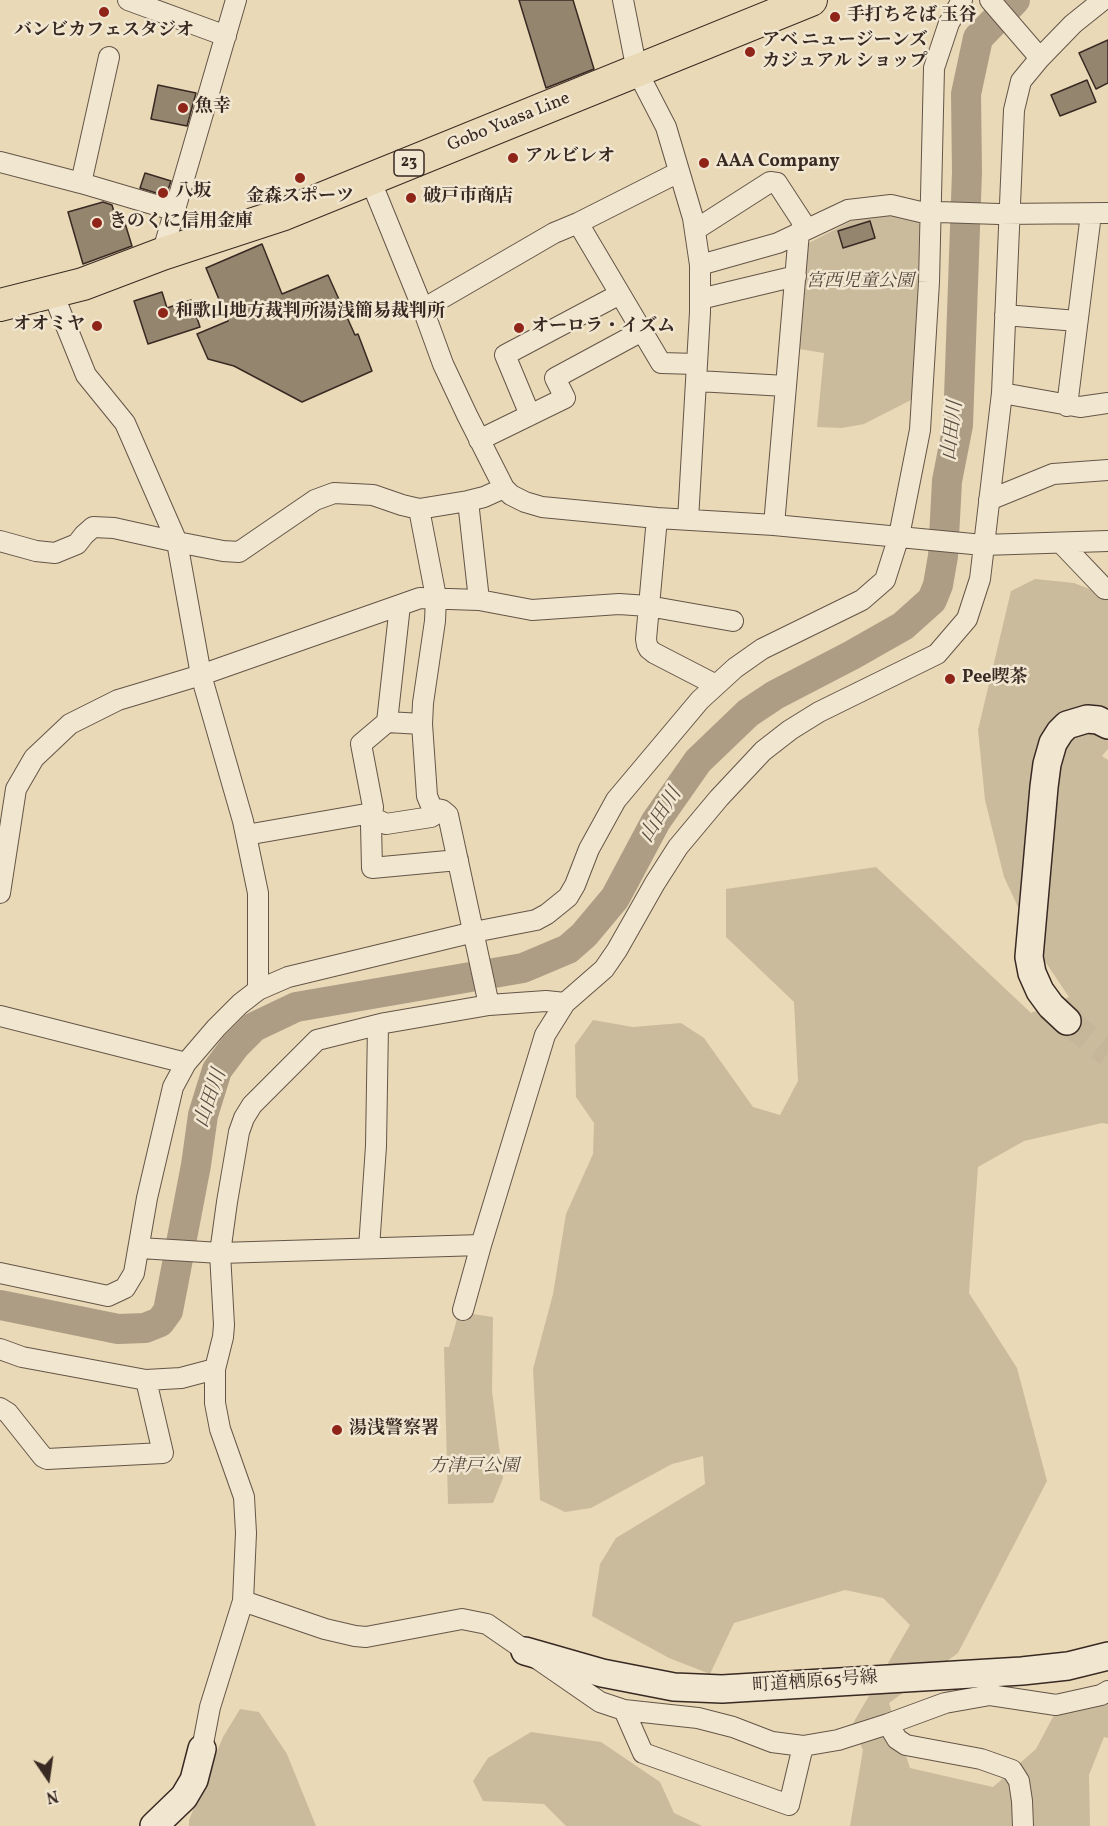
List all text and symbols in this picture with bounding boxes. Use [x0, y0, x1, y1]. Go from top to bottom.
marker: バンビカフェスタジオ [97, 5, 111, 19]
place label: 手打ちそば 玉谷 [847, 6, 977, 28]
marker: 手打ちそば 玉谷 [828, 10, 842, 24]
place label: バンビカフェスタジオ [14, 21, 194, 43]
place label: アベ ニュージーンズ カジュアル ショップ [762, 31, 928, 74]
marker: アベ ニュージーンズ カジュアル ショップ [743, 45, 757, 59]
street label: Gobo Yuasa Line [445, 89, 573, 157]
place label: 魚幸 [195, 97, 231, 119]
marker: 魚幸 [176, 101, 190, 115]
place label: アルビレオ [525, 147, 615, 169]
road number: 23 [394, 150, 424, 176]
marker: アルビレオ [506, 151, 520, 165]
place label: AAA Company [716, 152, 840, 174]
marker: AAA Company [697, 156, 711, 170]
marker: 金森スポーツ [293, 171, 307, 185]
place label: 八坂 [175, 182, 211, 204]
marker: 八坂 [156, 186, 170, 200]
place label: 金森スポーツ [246, 187, 354, 209]
place label: 破戸市商店 [423, 187, 513, 209]
marker: 破戸市商店 [404, 191, 418, 205]
place label: きのくに信用金庫 [109, 212, 253, 234]
marker: きのくに信用金庫 [90, 216, 104, 230]
park label: 宮西児童公園 [806, 272, 914, 294]
place label: 和歌山地方裁判所湯浅簡易裁判所 [175, 302, 445, 324]
marker: 和歌山地方裁判所湯浅簡易裁判所 [156, 306, 170, 320]
place label: オオミヤ [13, 315, 85, 337]
place label: オーロラ・イズム [531, 317, 675, 339]
marker: オオミヤ [90, 319, 104, 333]
marker: オーロラ・イズム [512, 321, 526, 335]
water label: 山田川 [938, 400, 970, 462]
place label: Pee喫茶 [962, 668, 1028, 690]
marker: Pee喫茶 [943, 672, 957, 686]
water label: 山田川 [636, 784, 688, 848]
water label: 山田川 [191, 1067, 233, 1131]
place label: 湯浅警察署 [349, 1419, 439, 1441]
marker: 湯浅警察署 [330, 1423, 344, 1437]
park label: 方津戸公園 [429, 1457, 519, 1479]
street label: 町道栖原65号線 [752, 1668, 878, 1698]
north arrow [18, 1748, 78, 1808]
text: N [44, 1784, 60, 1808]

